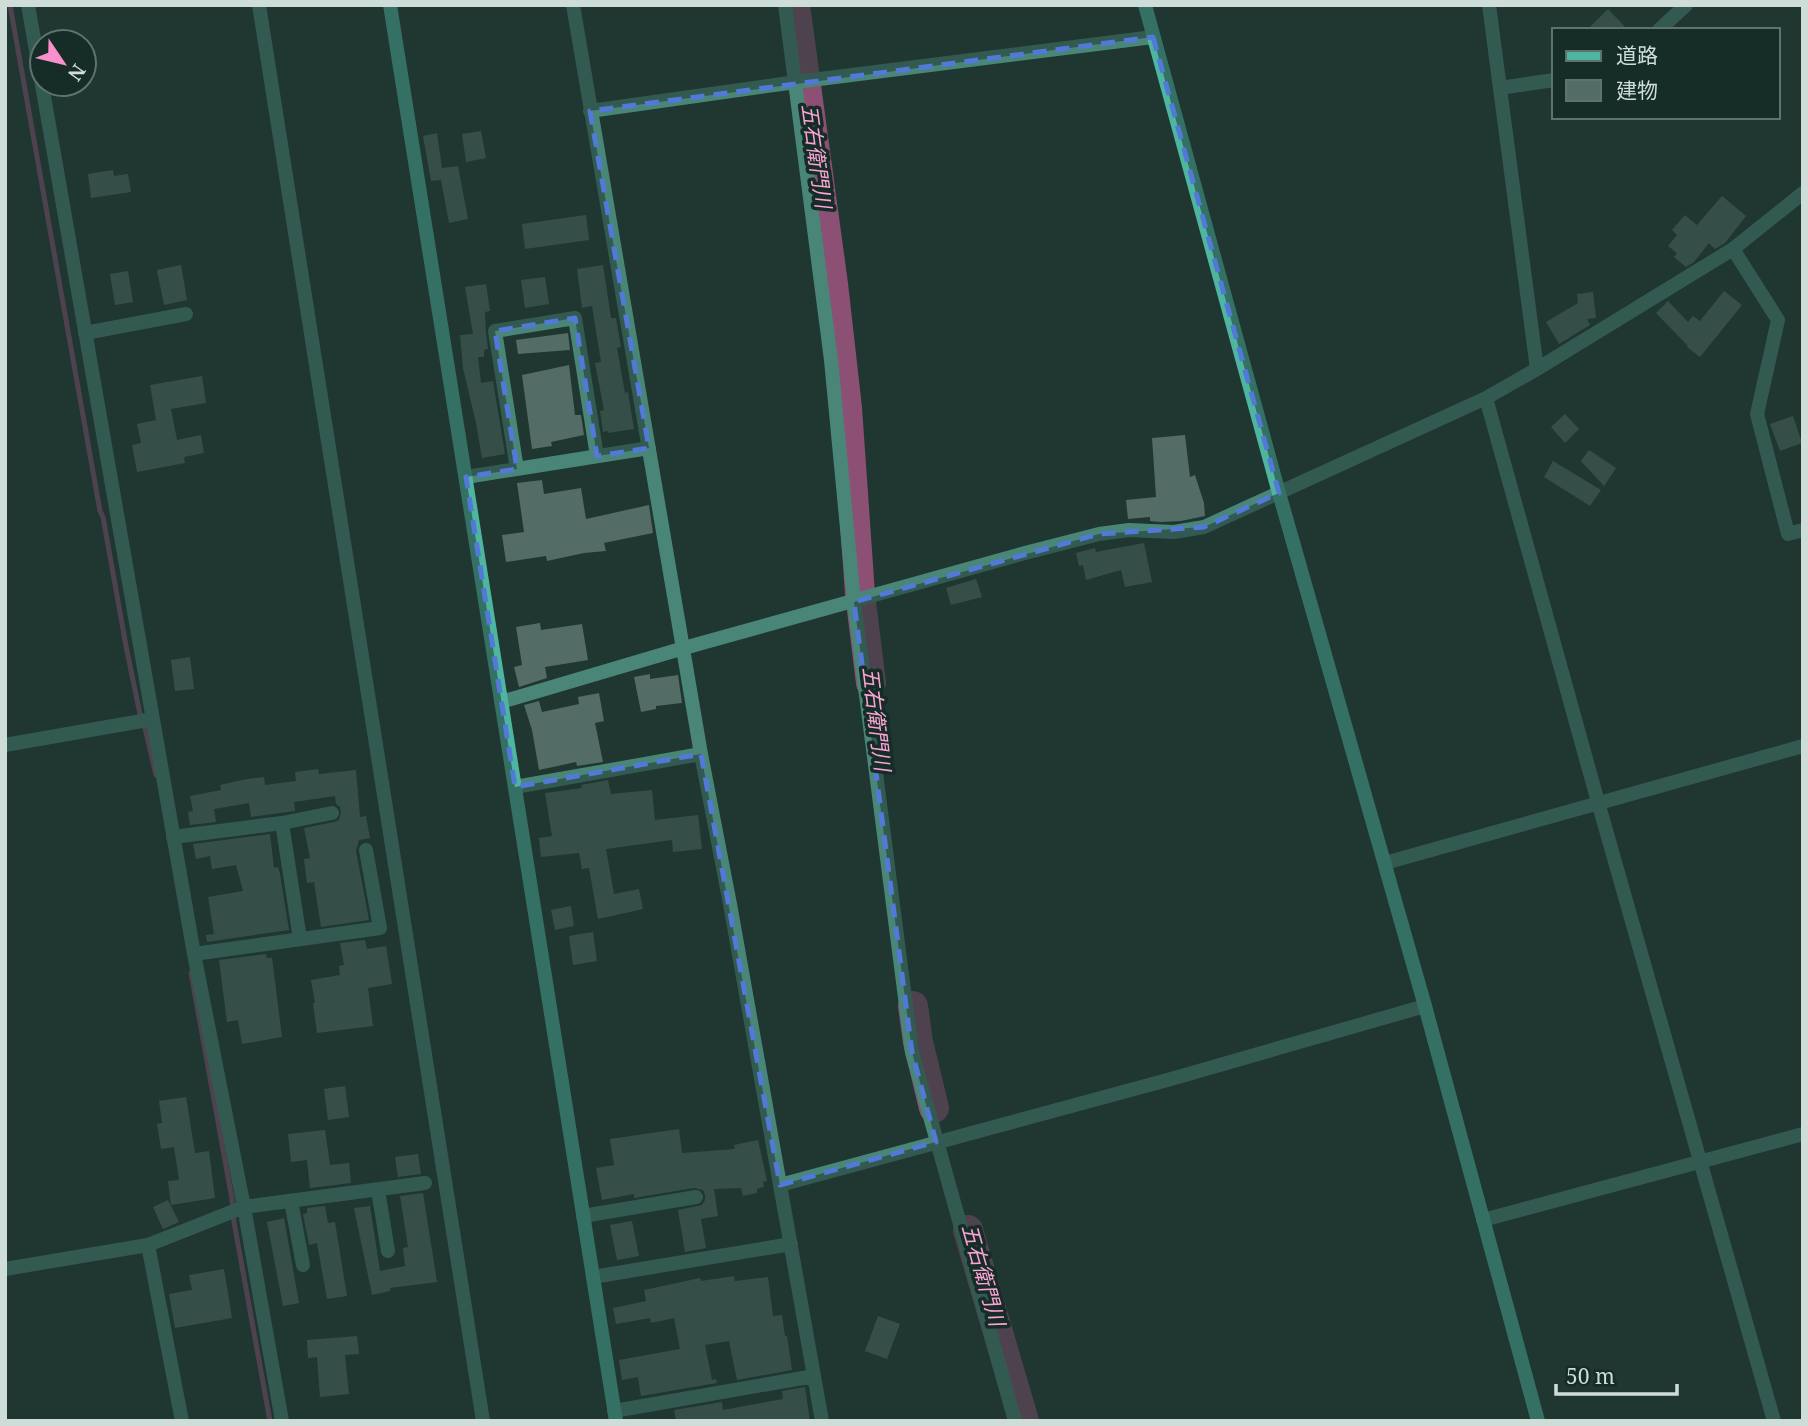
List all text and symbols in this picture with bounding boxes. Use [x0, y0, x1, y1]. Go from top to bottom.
north arrow [28, 28, 98, 98]
legend [1552, 28, 1780, 119]
text: 道路 [1616, 41, 1658, 69]
text: N [62, 59, 92, 86]
text: 建物 [1616, 76, 1658, 104]
water label: 五右衛門川 [796, 102, 838, 212]
water label: 五右衛門川 [857, 665, 898, 775]
water label: 五右衛門川 [956, 1220, 1012, 1331]
scale bar [1556, 1352, 1677, 1396]
text: 50 m [1566, 1362, 1615, 1390]

